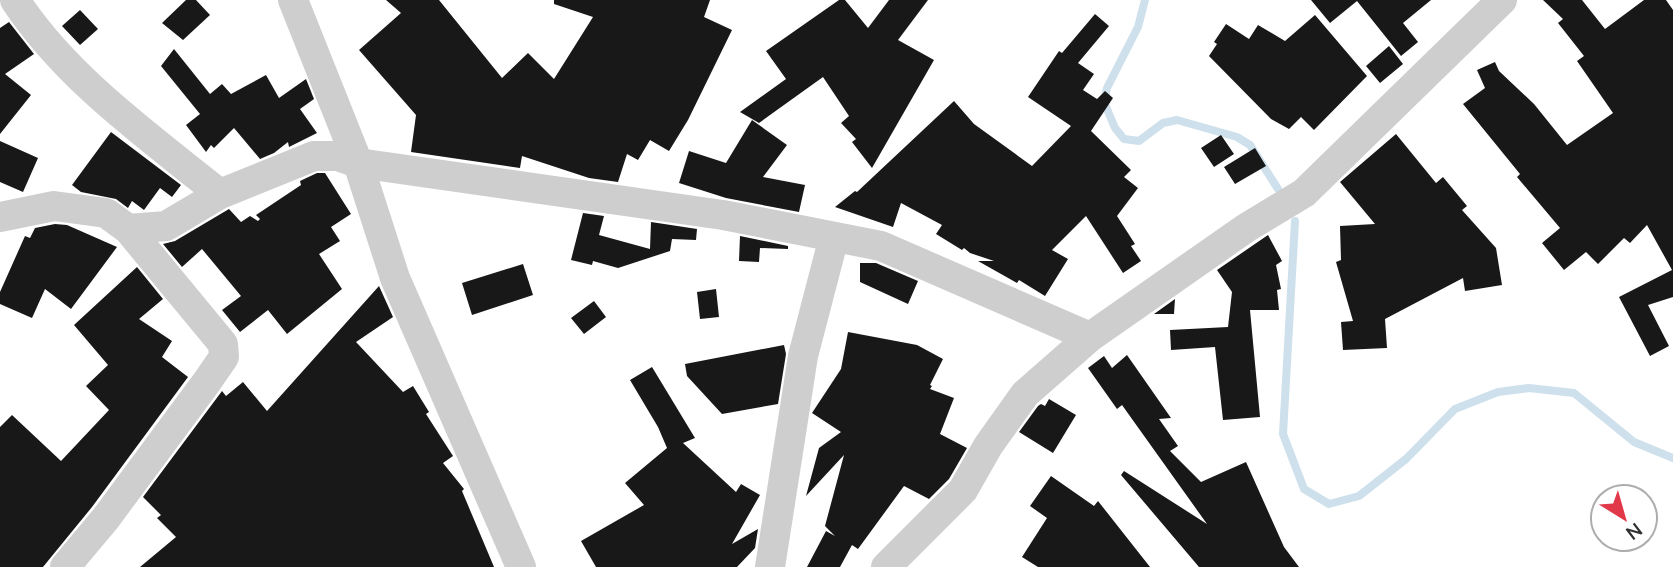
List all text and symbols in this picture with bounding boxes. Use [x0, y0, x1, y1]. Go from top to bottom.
north arrow [1589, 483, 1659, 553]
text: N [1620, 516, 1647, 545]

